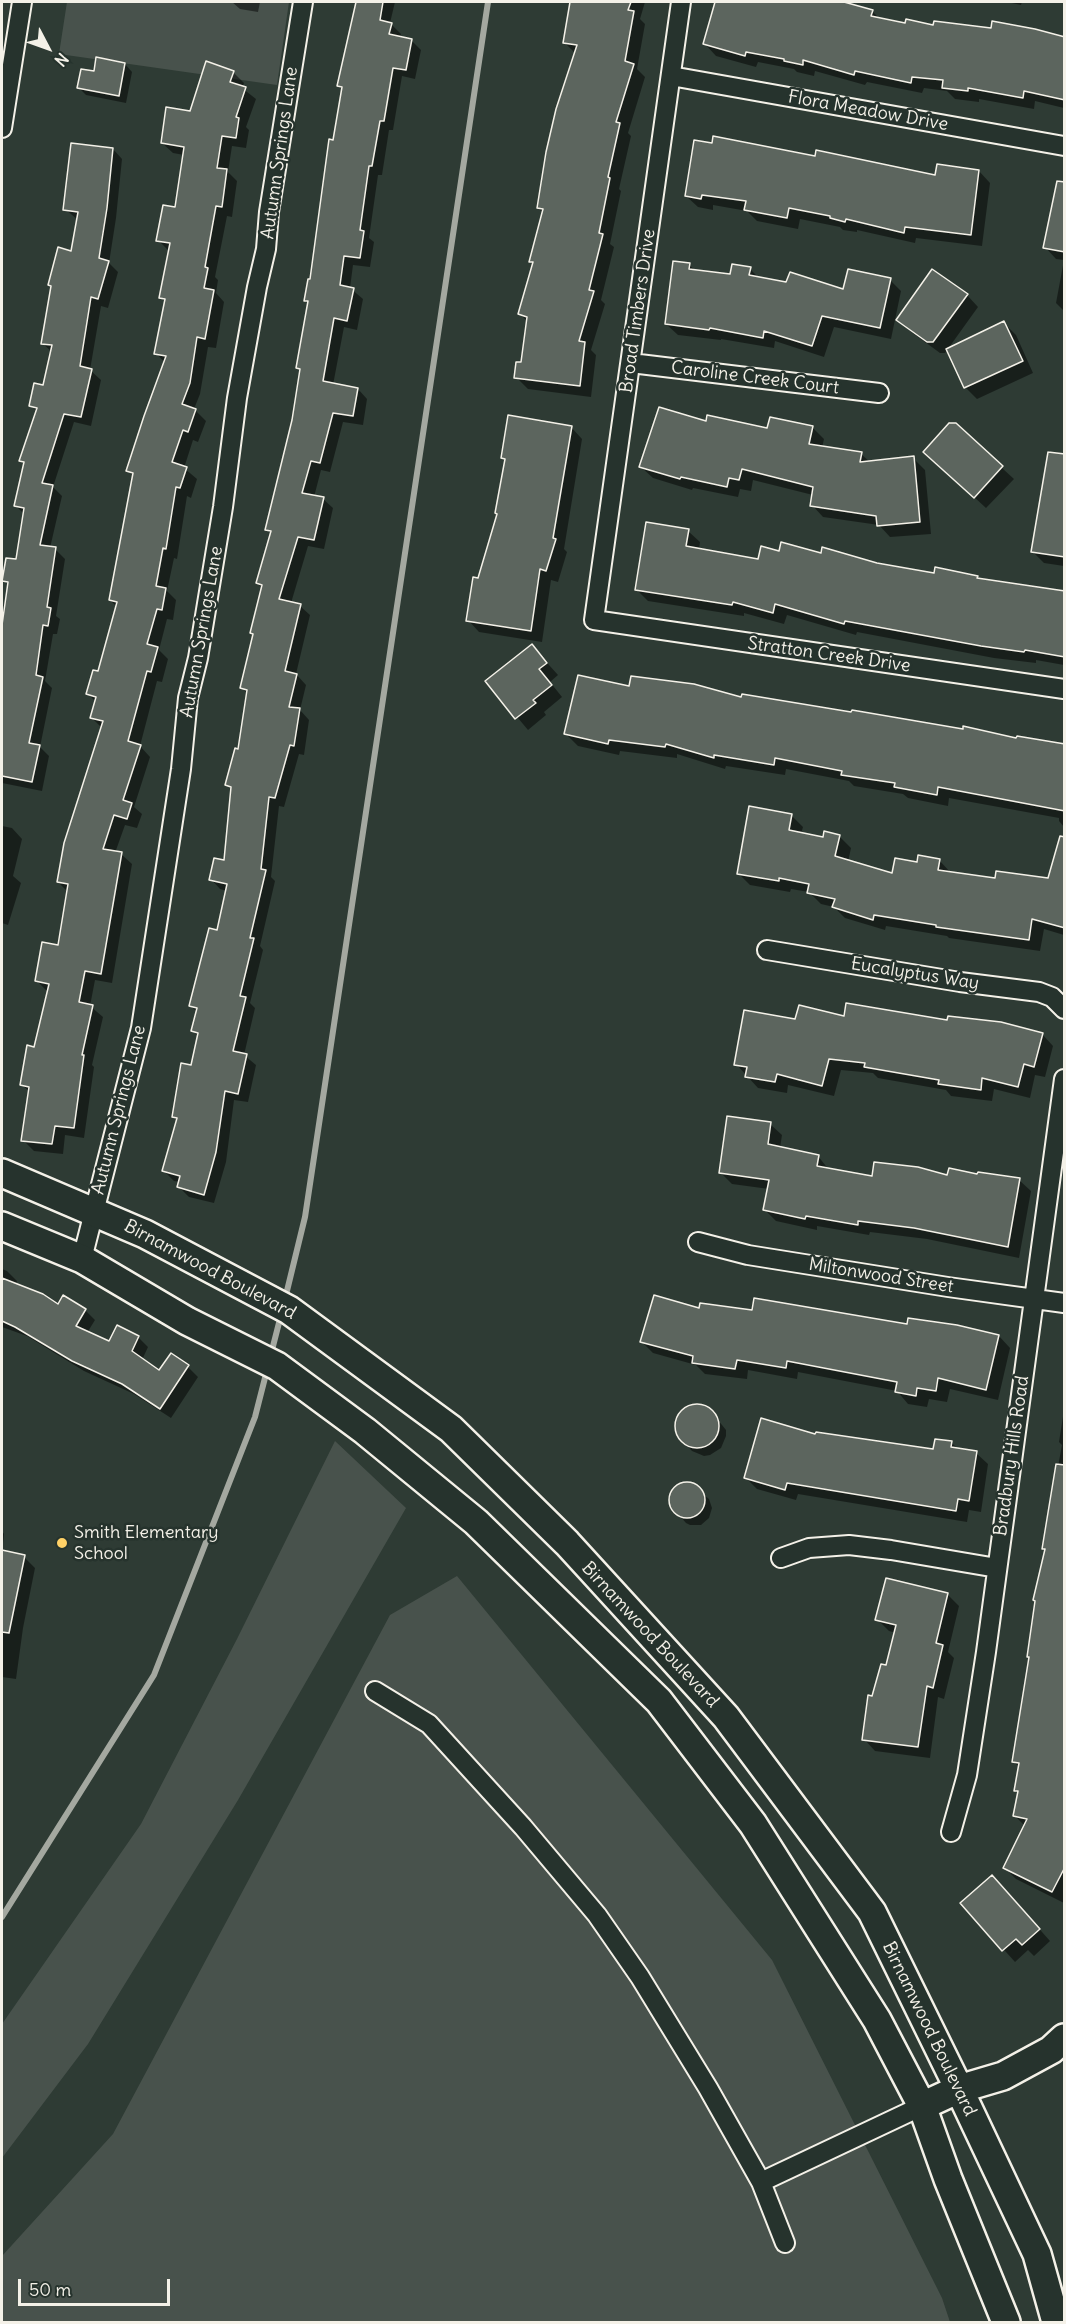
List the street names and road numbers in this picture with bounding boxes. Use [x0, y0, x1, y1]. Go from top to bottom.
street label: Autumn Springs Lane [257, 65, 303, 241]
street label: Flora Meadow Drive [786, 86, 950, 136]
street label: Broad Timbers Drive [616, 228, 660, 394]
street label: Caroline Creek Court [670, 357, 840, 399]
street label: Autumn Springs Lane [176, 545, 228, 719]
street label: Stratton Creek Drive [746, 633, 912, 677]
street label: Eucalyptus Way [849, 953, 981, 995]
street label: Autumn Springs Lane [87, 1023, 151, 1197]
street label: Birnamwood Boulevard [120, 1215, 300, 1325]
street label: Miltonwood Street [807, 1254, 955, 1298]
street label: Bradbury Hills Road [990, 1374, 1034, 1538]
street label: Birnamwood Boulevard [577, 1558, 723, 1712]
street label: Birnamwood Boulevard [877, 1938, 981, 2120]

